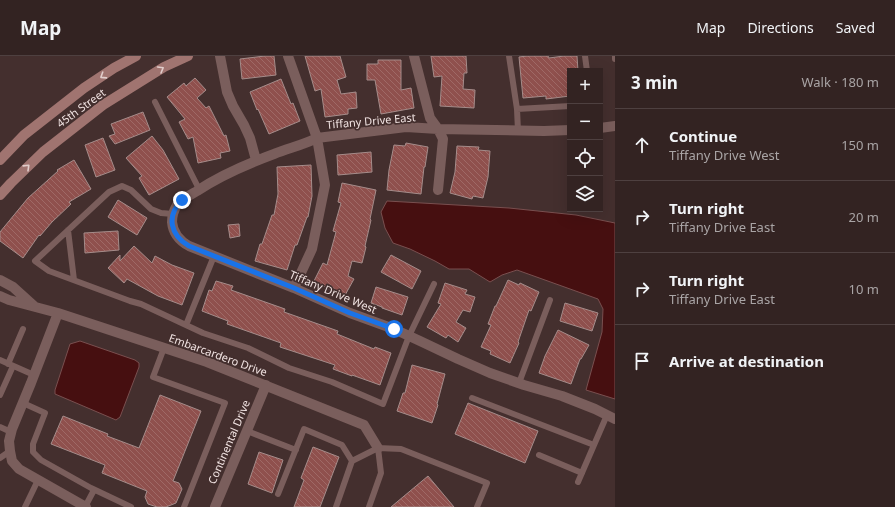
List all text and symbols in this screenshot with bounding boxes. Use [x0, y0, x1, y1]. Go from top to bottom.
text: Map [20, 15, 61, 41]
text: Map [696, 18, 725, 37]
text: Directions [747, 18, 814, 37]
text: Saved [836, 18, 875, 37]
one-way arrow [157, 66, 164, 73]
map controls [567, 68, 603, 212]
button: + [567, 68, 603, 104]
one-way arrow [100, 71, 107, 78]
text: 3 min [631, 71, 678, 94]
text: Walk · 180 m [801, 73, 879, 91]
street label: 45th Street [53, 85, 108, 130]
button: − [567, 104, 603, 140]
street label: Tiffany Drive East [326, 109, 416, 132]
text: Continue [669, 126, 737, 146]
icon: ahead [631, 134, 653, 156]
text: 150 m [841, 136, 879, 154]
button: locate [567, 140, 603, 176]
text: Tiffany Drive West [669, 146, 779, 164]
one-way arrow [22, 164, 30, 172]
button: layers [567, 176, 603, 212]
route end [173, 191, 191, 209]
text: Turn right [669, 198, 744, 218]
icon: right [631, 206, 653, 228]
text: 20 m [849, 208, 879, 226]
text: Tiffany Drive East [669, 218, 775, 236]
street label: Tiffany Drive West [287, 266, 379, 317]
text: Turn right [669, 270, 744, 290]
icon: right [631, 278, 653, 300]
text: 10 m [849, 280, 879, 298]
text: Tiffany Drive East [669, 290, 775, 308]
route start [385, 320, 403, 338]
street label: Embarcardero Drive [167, 330, 269, 379]
icon: arrive [631, 350, 653, 372]
text: Arrive at destination [669, 351, 824, 371]
street label: Continental Drive [204, 397, 253, 486]

